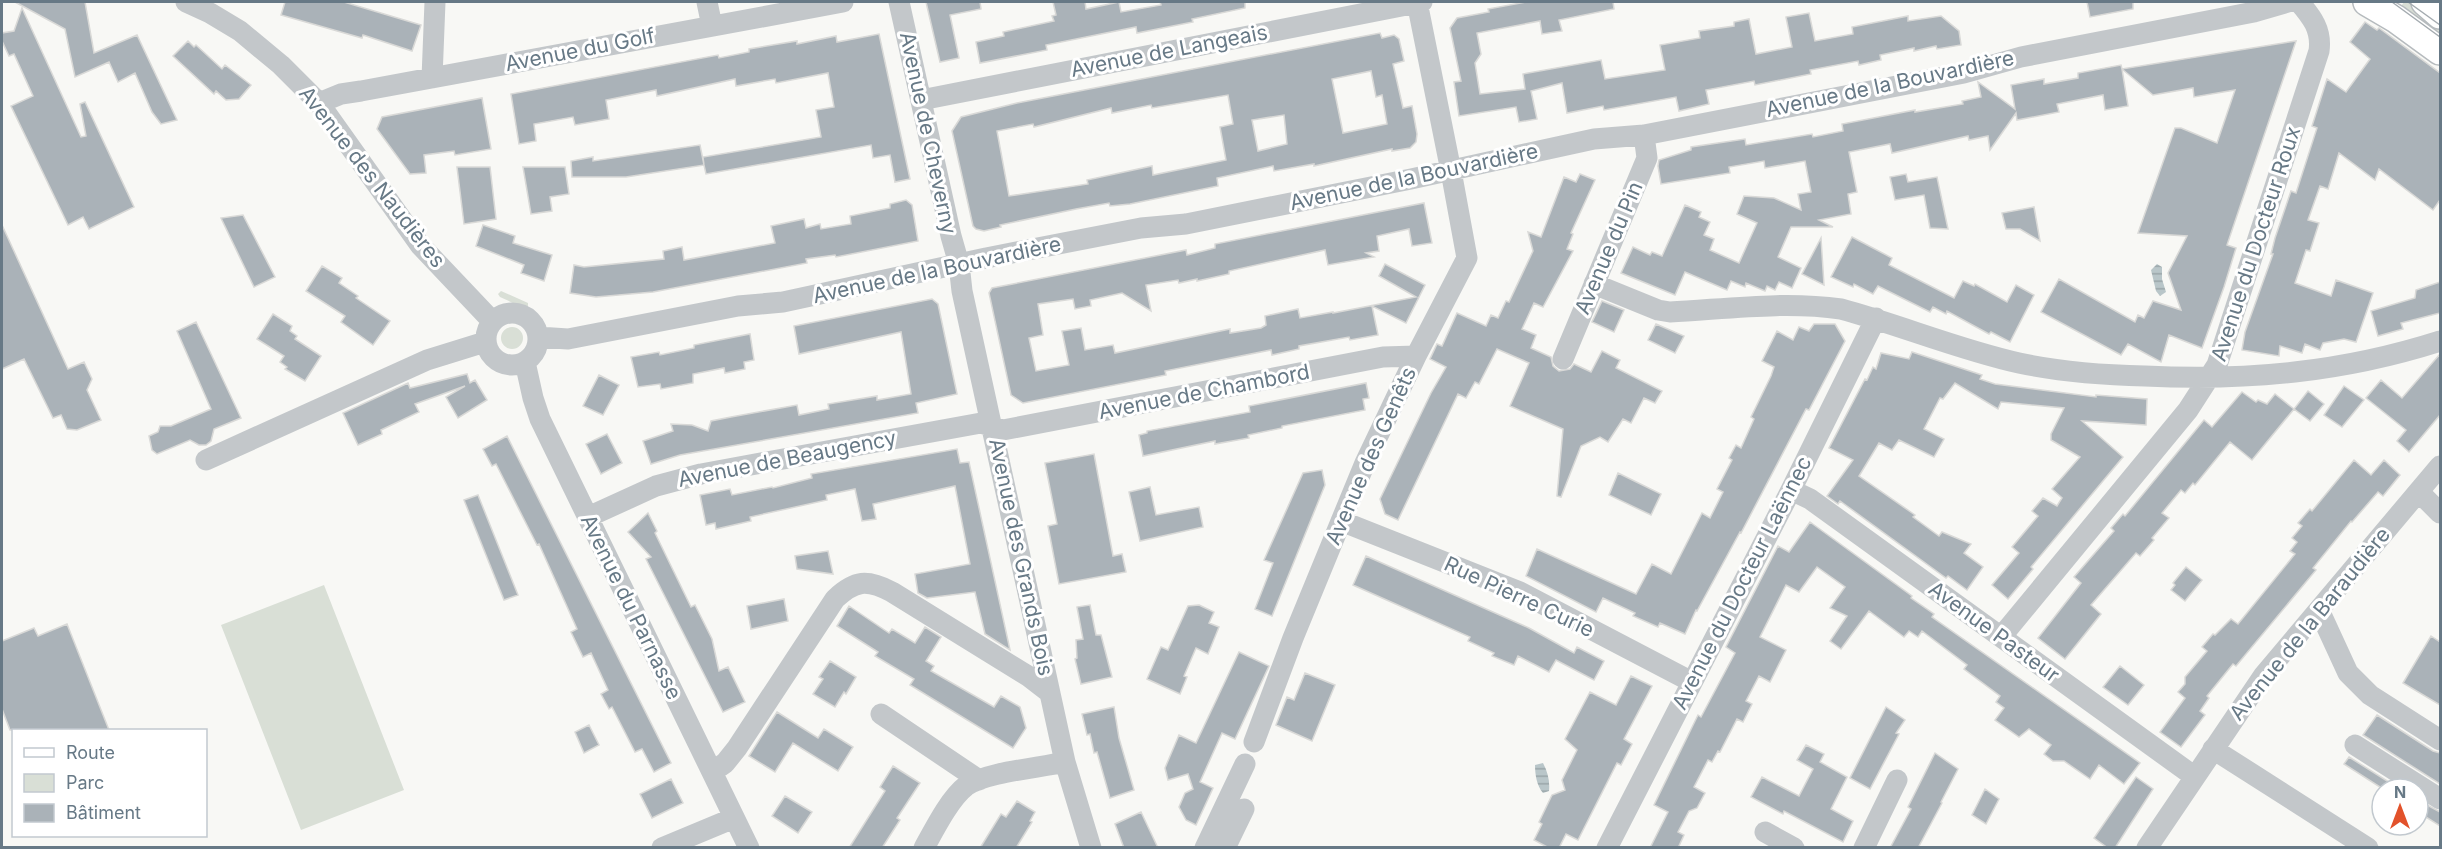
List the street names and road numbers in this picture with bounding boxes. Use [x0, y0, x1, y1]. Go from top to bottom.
street label: Avenue de Langeais [1068, 19, 1269, 82]
street label: Avenue du Golf [503, 23, 657, 76]
street label: Avenue de Cheverny [895, 30, 962, 236]
street label: Avenue de la Bouvardière [1763, 45, 2016, 122]
street label: Avenue des Naudières [294, 81, 451, 272]
street label: Avenue du Docteur Roux [2206, 123, 2305, 364]
street label: Avenue de la Bouvardière [1287, 138, 1540, 215]
street label: Avenue du Pin [1569, 178, 1648, 318]
street label: Avenue de la Bouvardière [810, 231, 1063, 308]
street label: Avenue de Chambord [1096, 359, 1312, 424]
street label: Avenue des Genêts [1320, 363, 1421, 549]
street label: Avenue de Beaugency [676, 425, 898, 492]
street label: Avenue des Grands Bois [984, 436, 1059, 678]
street label: Avenue du Docteur Laënnec [1667, 452, 1816, 714]
street label: Avenue du Parnasse [576, 510, 687, 703]
street label: Avenue de la Baraudière [2224, 522, 2395, 725]
street label: Rue Pierre Curie [1440, 551, 1598, 642]
street label: Avenue Pasteur [1924, 576, 2064, 687]

